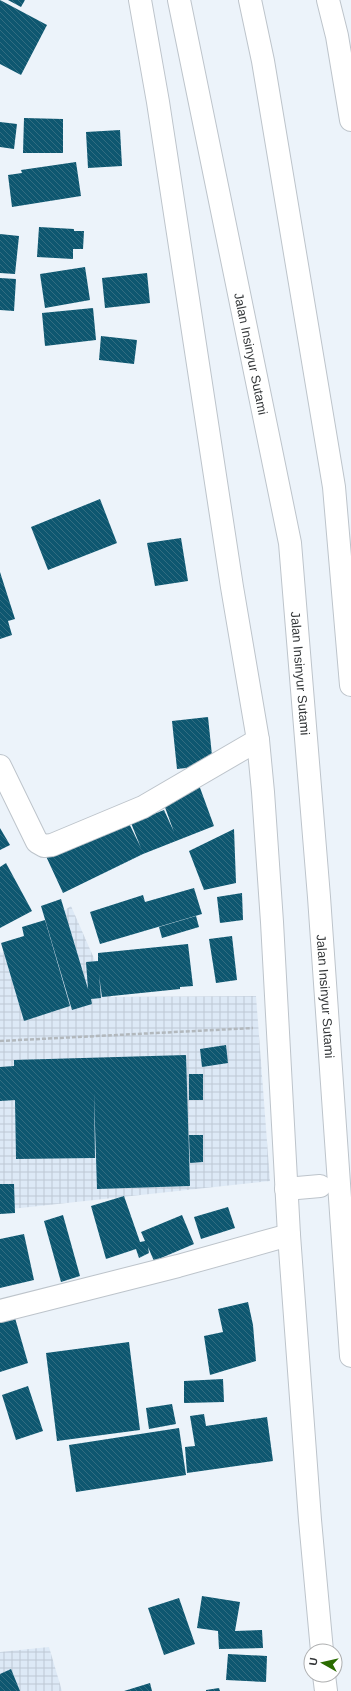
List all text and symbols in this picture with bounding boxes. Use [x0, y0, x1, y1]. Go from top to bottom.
street label: Jalan Insinyur Sutami [231, 291, 271, 416]
street label: Jalan Insinyur Sutami [288, 611, 313, 736]
street label: Jalan Insinyur Sutami [314, 934, 338, 1059]
north arrow [303, 1643, 343, 1683]
text: U [307, 1657, 320, 1666]

